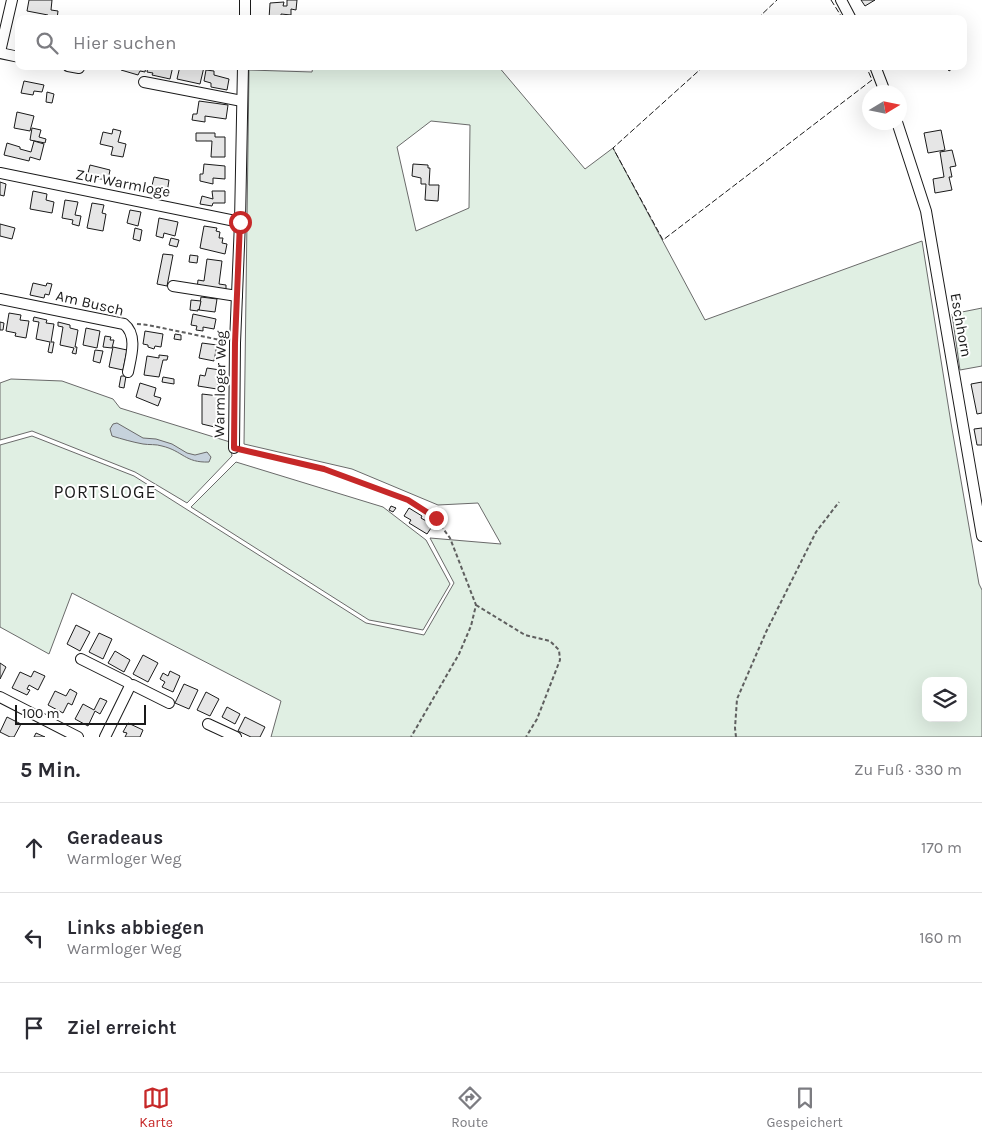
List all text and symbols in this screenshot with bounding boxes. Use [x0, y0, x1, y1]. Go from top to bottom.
search box [15, 15, 967, 70]
icon: search [33, 29, 61, 57]
text: Hier suchen [73, 32, 176, 54]
north arrow [862, 85, 907, 130]
street label: Zur Warmloge [74, 165, 172, 201]
route start [229, 211, 252, 234]
street label: Am Busch [54, 286, 126, 320]
street label: Eschhorn [947, 292, 975, 358]
street label: Warmloger Weg [210, 330, 230, 438]
district label: PORTSLOGE [53, 481, 157, 503]
route end [425, 507, 448, 530]
map controls [922, 677, 967, 722]
button: layers [922, 677, 967, 722]
scale bar [15, 702, 146, 725]
text: 100 m [22, 705, 60, 722]
text: 5 Min. [20, 758, 80, 782]
text: Zu Fuß · 330 m [854, 760, 962, 779]
text: Geradeaus [67, 827, 163, 849]
icon: ahead [20, 834, 48, 862]
text: 170 m [921, 838, 962, 857]
text: Warmloger Weg [67, 849, 181, 868]
text: Links abbiegen [67, 917, 204, 939]
icon: left [20, 924, 48, 952]
text: 160 m [919, 928, 962, 947]
text: Warmloger Weg [67, 939, 181, 958]
icon: arrive [20, 1014, 48, 1042]
text: Ziel erreicht [67, 1017, 177, 1039]
tab: Karte [139, 1084, 173, 1131]
tab: Route [451, 1084, 488, 1131]
tab: Gespeichert [767, 1084, 843, 1131]

